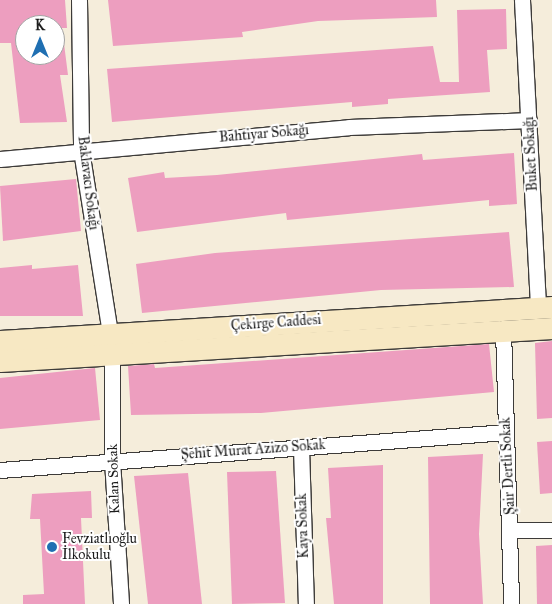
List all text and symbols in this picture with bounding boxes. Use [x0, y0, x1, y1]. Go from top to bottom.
north arrow [15, 15, 65, 65]
text: K [35, 17, 45, 34]
street label: Buket Sokağı [521, 116, 541, 192]
street label: Bahtiyar Sokağı [218, 122, 310, 146]
street label: Baklavacı Sokağı [74, 135, 102, 231]
street label: Çekirge Caddesi [230, 311, 322, 335]
street label: Şair Dertli Sokak [497, 417, 519, 515]
street label: Şehit Murat Azizo Sokak [180, 437, 326, 463]
street label: Kalan Sokak [104, 444, 124, 514]
street label: Kaya Sokak [293, 493, 313, 559]
place label: Fevziatlıoğlu İlkokulu [62, 531, 137, 564]
marker: Fevziatlıoğlu İlkokulu [46, 541, 58, 553]

